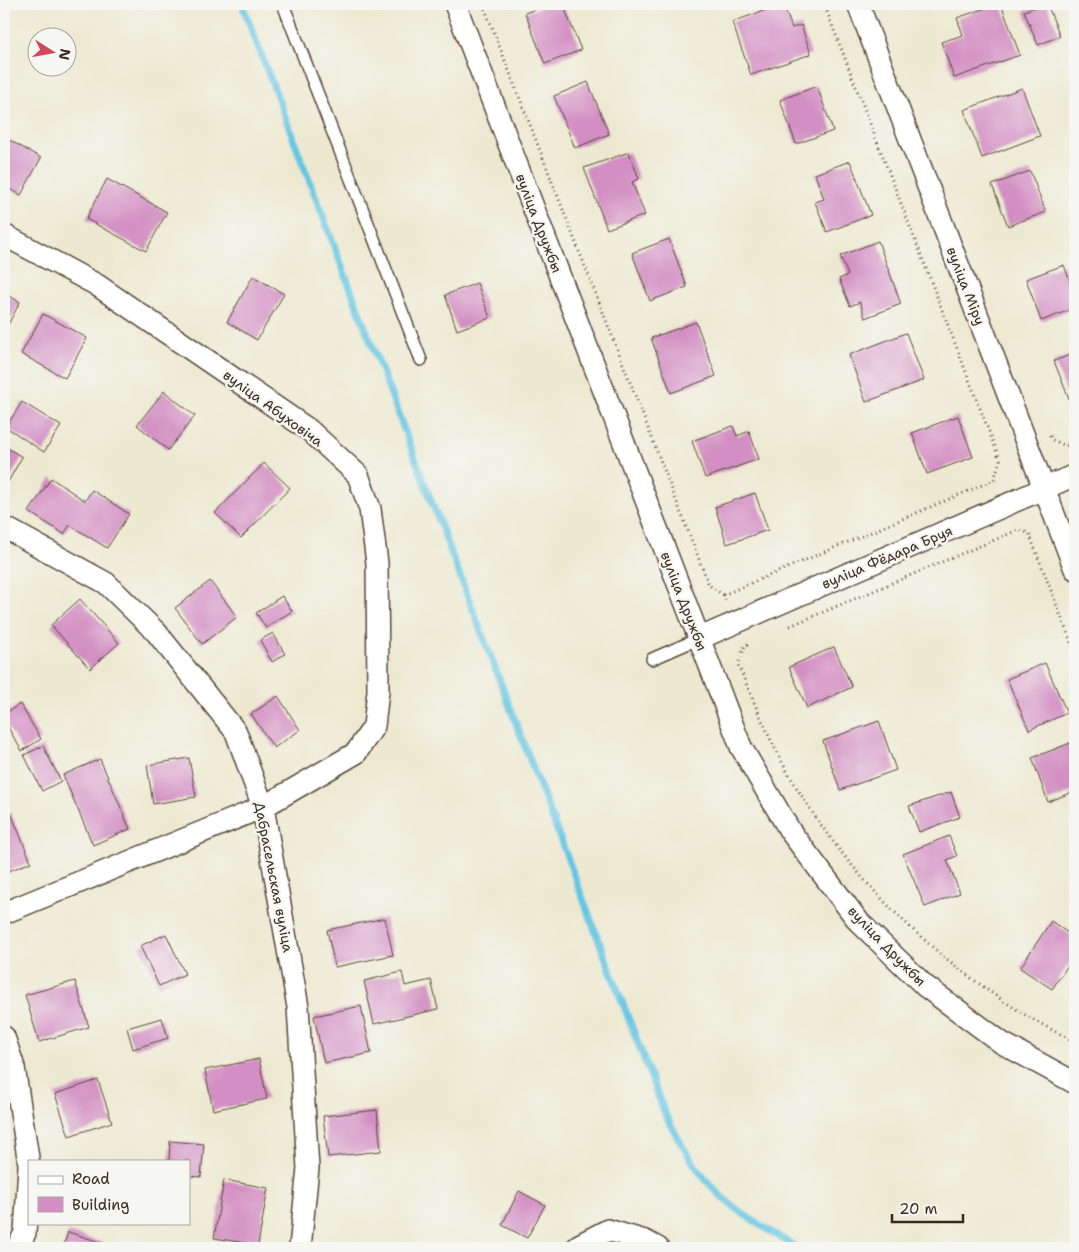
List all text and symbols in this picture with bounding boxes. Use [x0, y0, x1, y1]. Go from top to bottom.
north arrow [28, 28, 78, 78]
text: N [55, 47, 75, 62]
street label: вуліца Дружбы [512, 171, 566, 275]
street label: вуліца Міру [943, 244, 989, 328]
street label: вуліца Абуховіча [220, 366, 327, 450]
street label: вуліца Фёдара Бруя [819, 521, 955, 593]
street label: вуліца Дружбы [657, 549, 711, 653]
street label: Дабрасельская вуліца [251, 800, 298, 954]
street label: вуліца Дружбы [844, 902, 930, 990]
legend [28, 1160, 190, 1224]
text: Road [72, 1169, 110, 1189]
scale bar [892, 1192, 963, 1224]
text: Building [72, 1195, 129, 1215]
text: 20 m [899, 1199, 938, 1219]

